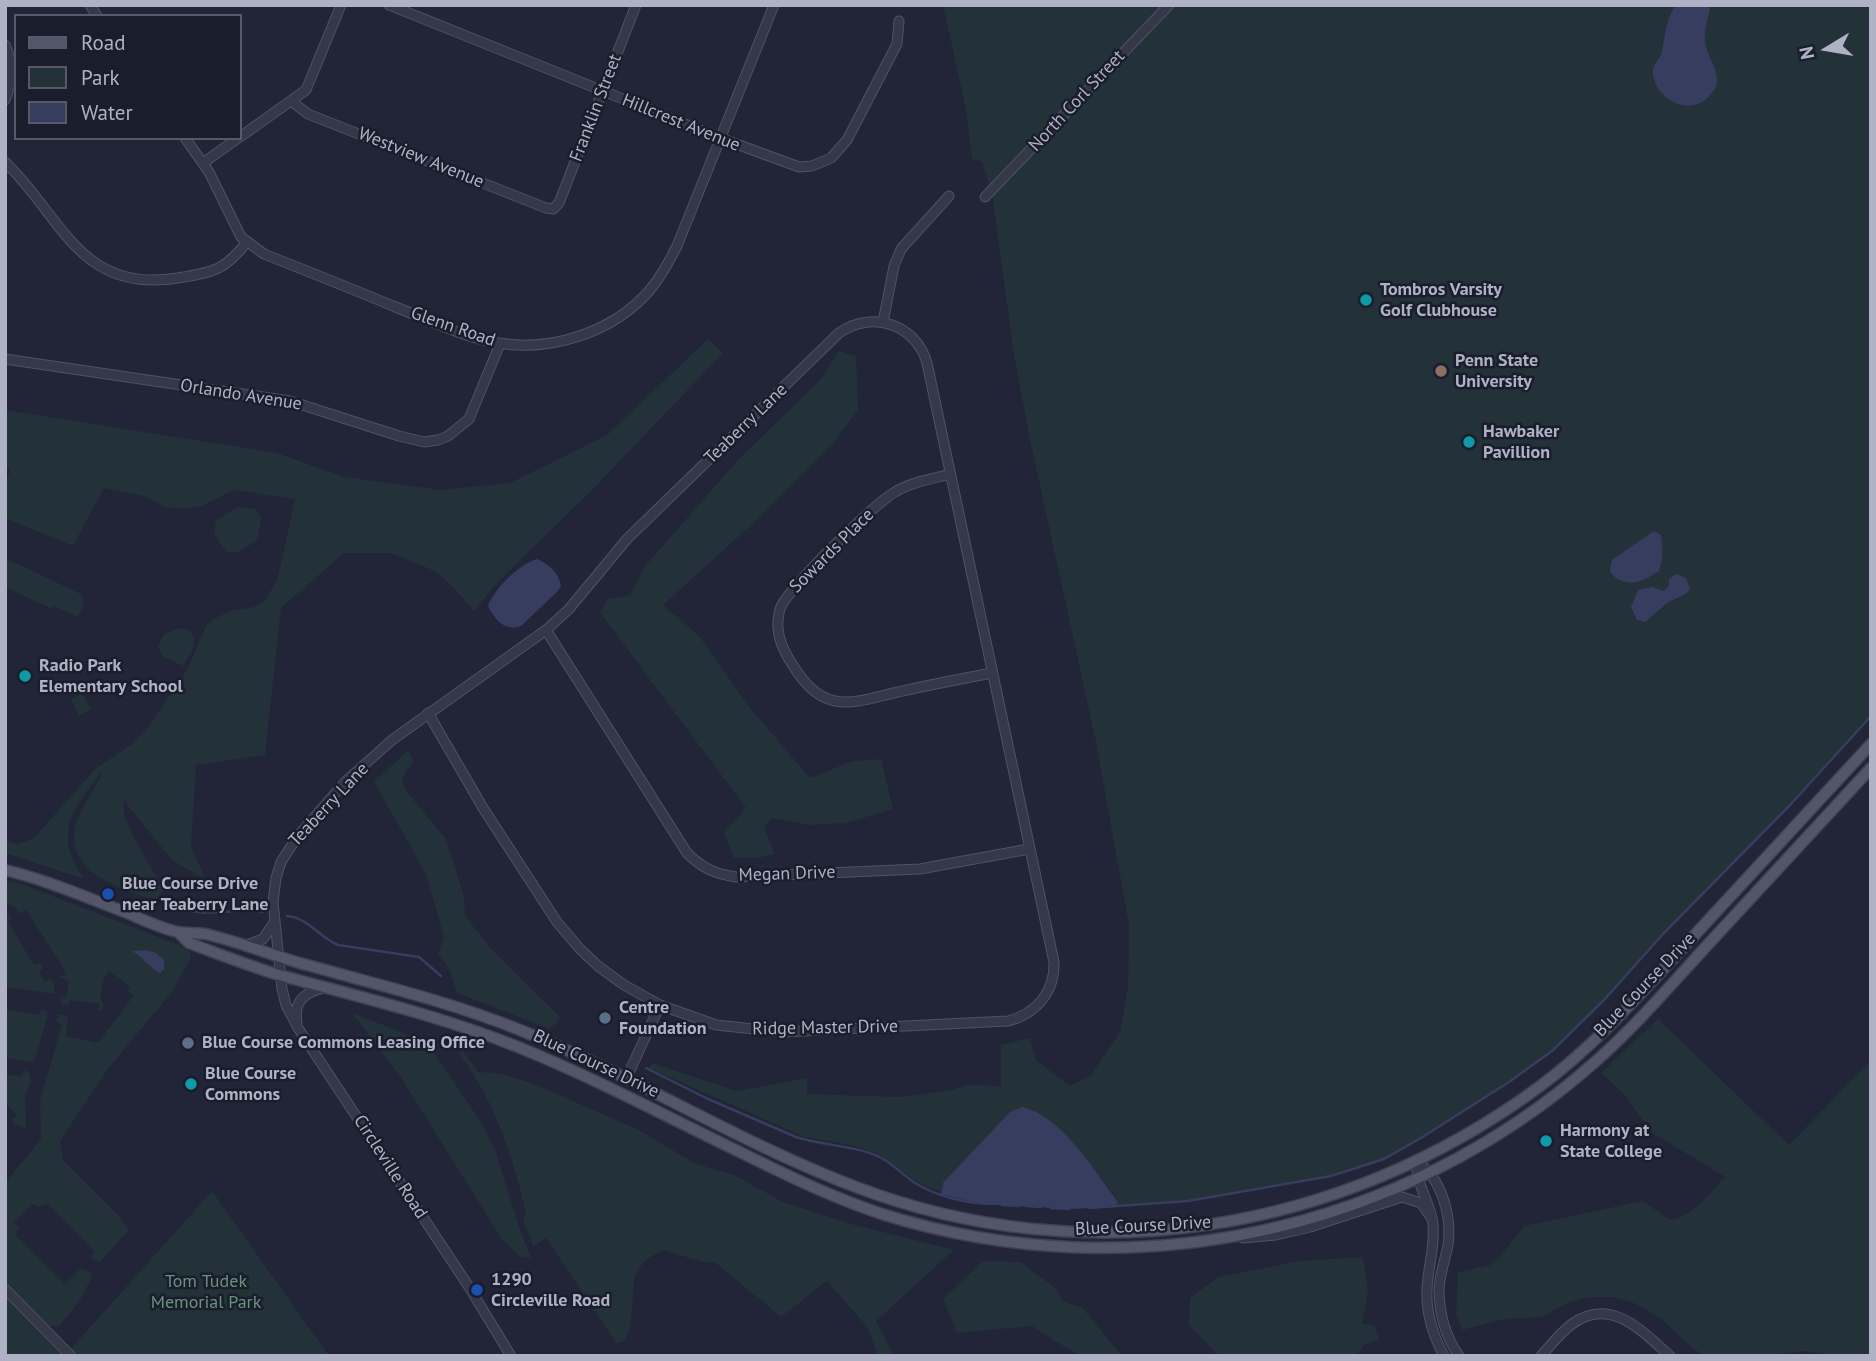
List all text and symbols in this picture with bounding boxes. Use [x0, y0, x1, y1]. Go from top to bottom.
legend [14, 14, 242, 140]
north arrow [1792, 14, 1862, 84]
text: Road [81, 29, 125, 56]
text: N [1793, 45, 1819, 61]
street label: North Corl Street [1025, 46, 1129, 156]
street label: Franklin Street [566, 51, 626, 165]
text: Park [81, 64, 120, 91]
street label: Hillcrest Avenue [619, 89, 743, 157]
text: Water [81, 99, 133, 126]
street label: Westview Avenue [355, 123, 487, 193]
place label: Tombros Varsity Golf Clubhouse [1380, 279, 1502, 322]
marker: Tombros Varsity Golf Clubhouse [1358, 292, 1374, 308]
street label: Glenn Road [408, 302, 498, 352]
place label: Penn State University [1455, 350, 1538, 392]
marker: Penn State University [1433, 363, 1449, 379]
street label: Orlando Avenue [179, 375, 303, 415]
street label: Teaberry Lane [700, 379, 792, 469]
place label: Hawbaker Pavillion [1483, 421, 1559, 464]
marker: Hawbaker Pavillion [1461, 434, 1477, 450]
street label: Sowards Place [785, 504, 879, 598]
place label: Radio Park Elementary School [39, 655, 183, 698]
marker: Radio Park Elementary School [17, 668, 33, 684]
street label: Teaberry Lane [285, 759, 373, 851]
street label: Megan Drive [738, 862, 836, 886]
place label: Blue Course Drive near Teaberry Lane [122, 873, 268, 916]
marker: Blue Course Drive near Teaberry Lane [100, 886, 116, 902]
street label: Blue Course Drive [1590, 928, 1700, 1042]
place label: Centre Foundation [619, 997, 707, 1040]
marker: Centre Foundation [597, 1010, 613, 1026]
street label: Ridge Master Drive [752, 1016, 898, 1040]
street label: Blue Course Drive [530, 1025, 662, 1103]
place label: Blue Course Commons Leasing Office [202, 1032, 485, 1054]
marker: Blue Course Commons Leasing Office [180, 1035, 196, 1051]
place label: Blue Course Commons [205, 1063, 296, 1106]
marker: Blue Course Commons [183, 1076, 199, 1092]
street label: Circleville Road [348, 1111, 432, 1223]
place label: Harmony at State College [1560, 1120, 1662, 1162]
marker: Harmony at State College [1538, 1133, 1554, 1149]
street label: Blue Course Drive [1074, 1212, 1212, 1240]
place label: 1290 Circleville Road [491, 1269, 610, 1312]
park label: Tom Tudek Memorial Park [151, 1271, 261, 1314]
marker: 1290 Circleville Road [469, 1282, 485, 1298]

